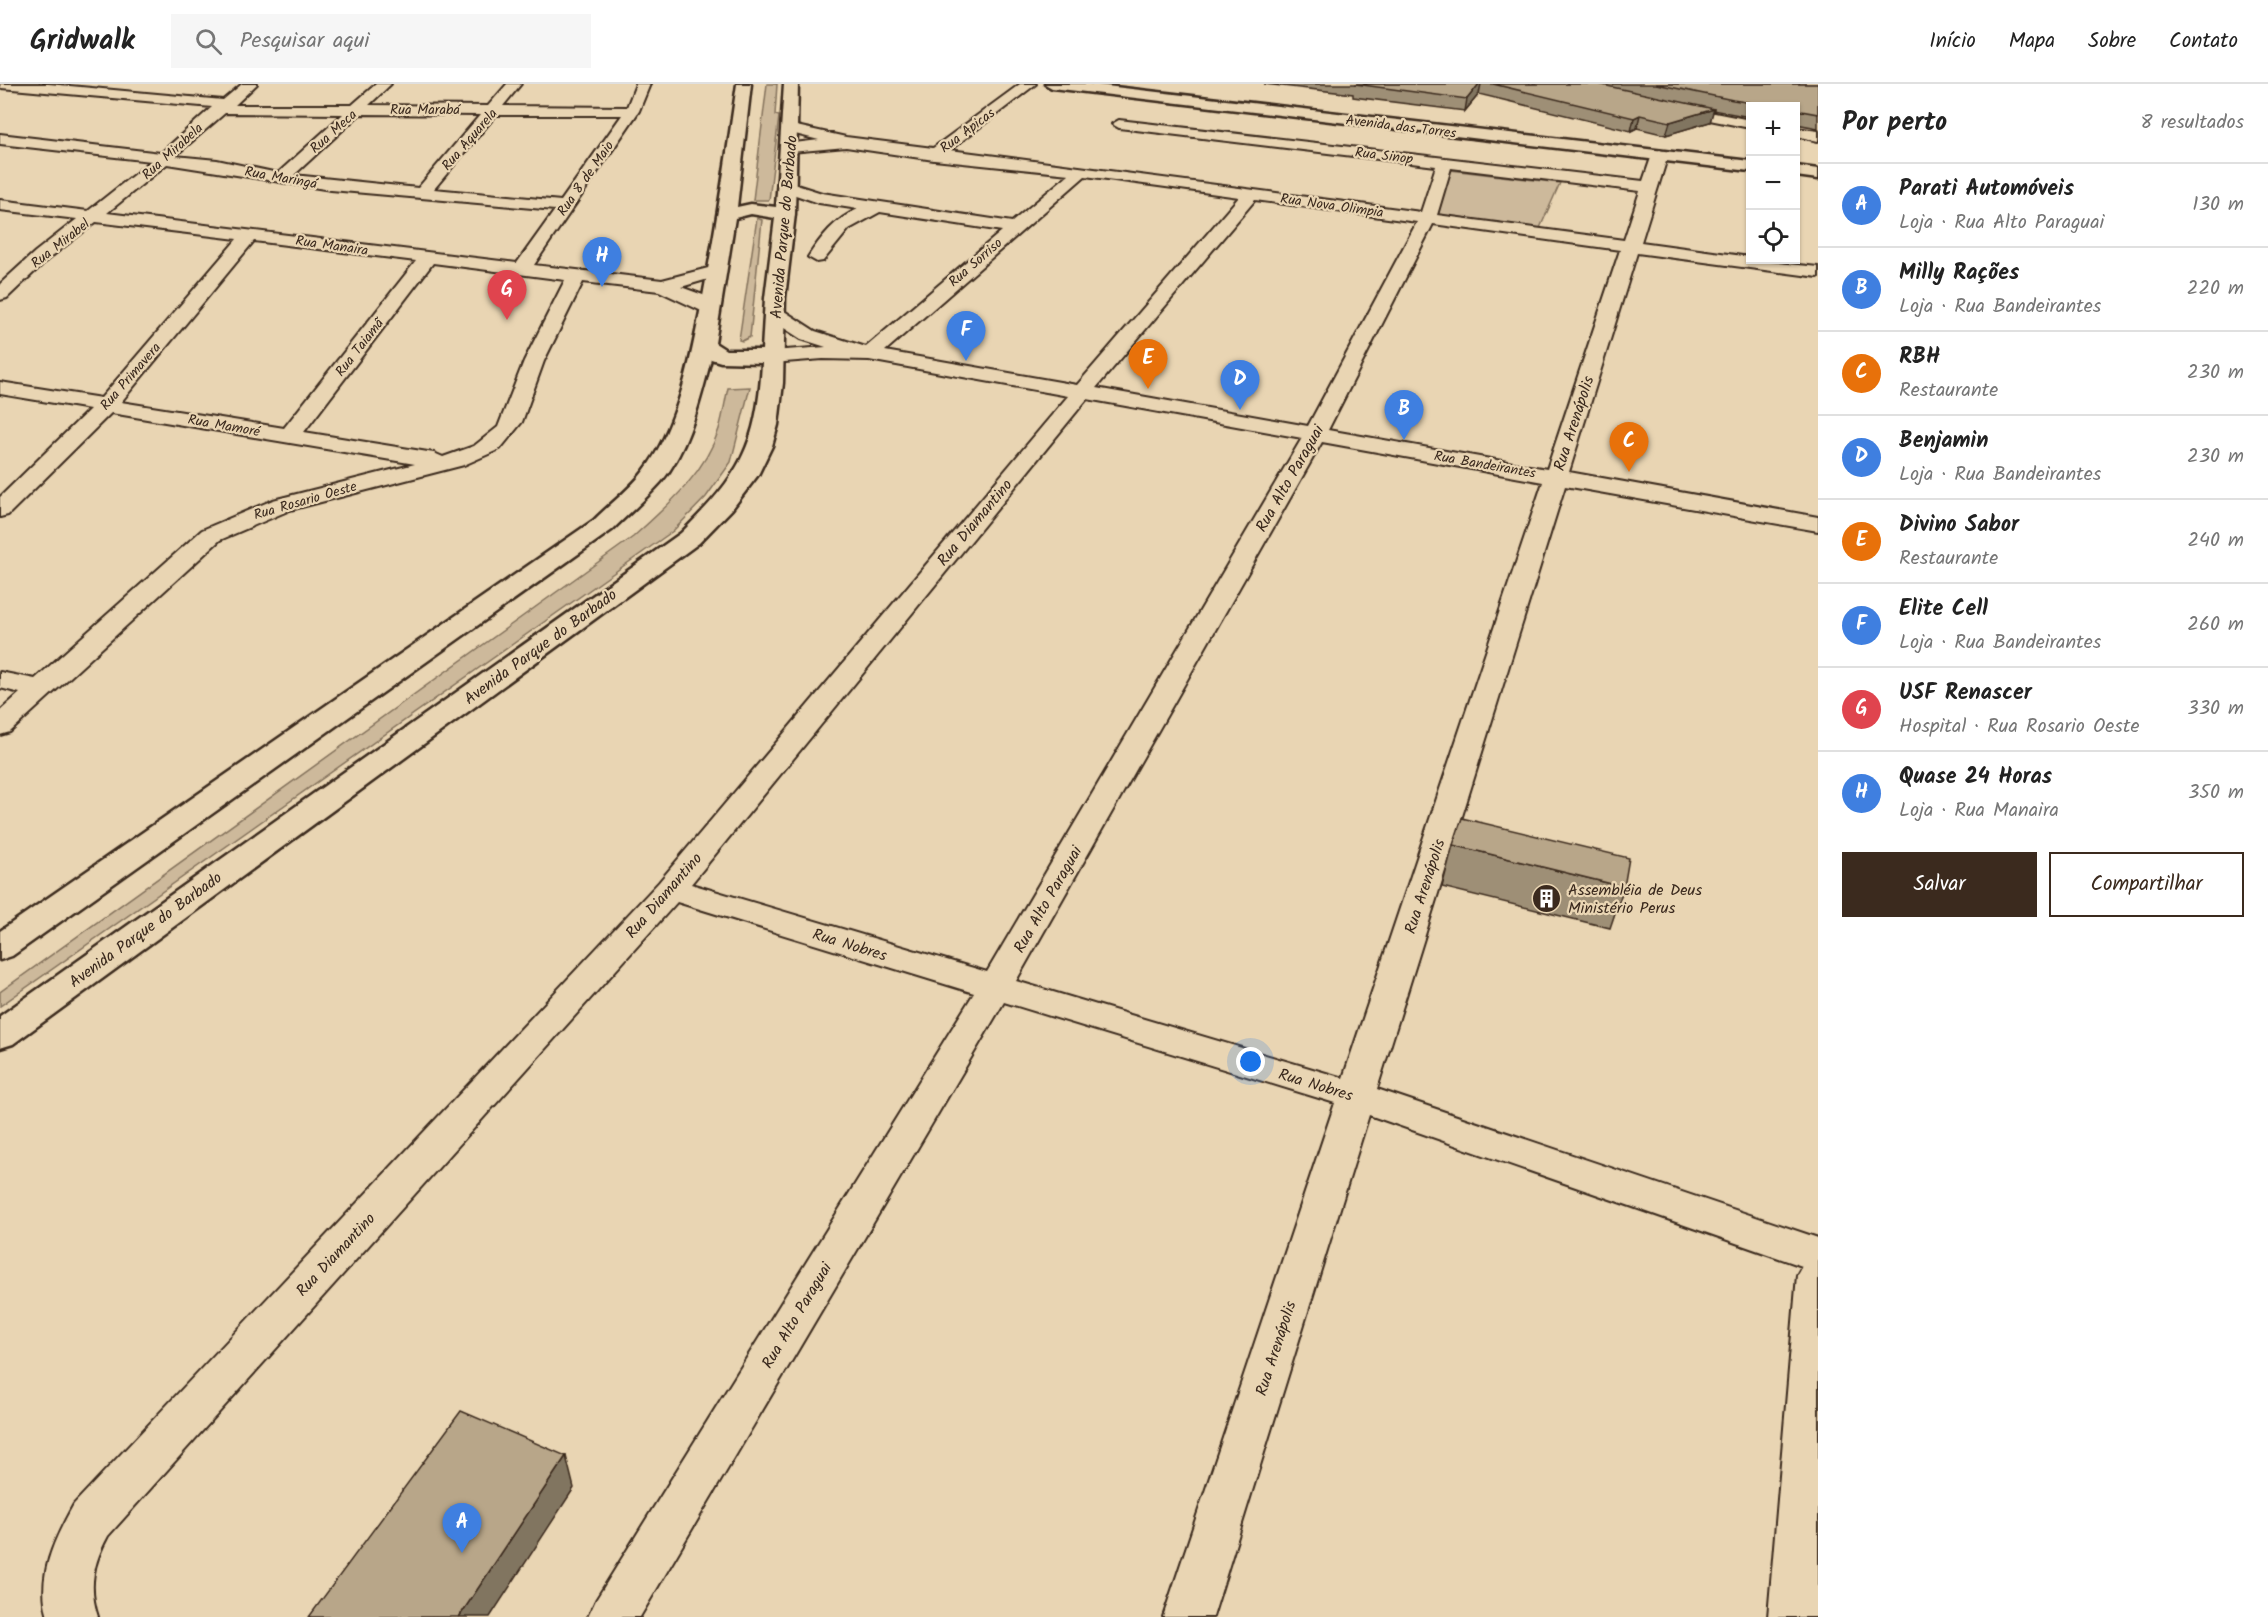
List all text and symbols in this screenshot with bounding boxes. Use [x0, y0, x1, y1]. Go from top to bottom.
search box [171, 14, 591, 68]
text: Gridwalk [30, 19, 135, 64]
text: Pesquisar aqui [240, 24, 369, 59]
icon: search [192, 25, 225, 58]
text: Início [1929, 25, 1976, 58]
text: Mapa [2009, 25, 2055, 58]
text: Sobre [2088, 25, 2136, 58]
text: Contato [2169, 25, 2238, 58]
street label: Rua Marabá [390, 99, 461, 121]
map controls [1746, 102, 1800, 264]
button: + [1746, 102, 1800, 156]
text: Por perto [1842, 102, 1947, 144]
street label: Rua Apicas [935, 103, 1000, 159]
street label: Rua Meca [305, 104, 362, 159]
street label: Rua Aquarela [436, 104, 503, 176]
text: 8 resultados [2141, 107, 2244, 139]
street label: Avenida das Torres [1344, 109, 1457, 145]
street label: Rua Mirabela [137, 118, 208, 185]
street label: Avenida Parque do Barbado [764, 134, 805, 320]
street label: Rua 8 de Maio [552, 136, 620, 221]
street label: Rua Sinop [1354, 142, 1414, 171]
button: − [1746, 156, 1800, 210]
street label: Rua Maringá [243, 161, 320, 195]
text: Parati Automóveis [1899, 172, 2074, 207]
street label: Rua Nova Olimpia [1279, 188, 1385, 224]
text: A [1855, 189, 1868, 221]
text: 130 m [2192, 189, 2244, 221]
text: Loja · Rua Alto Paraguai [1899, 207, 2104, 239]
button: locate [1746, 210, 1800, 264]
street label: Rua Mirabel [26, 213, 95, 274]
street label: Rua Manaira [294, 230, 370, 262]
street label: Rua Sorriso [944, 233, 1008, 293]
pin: H [582, 238, 622, 287]
text: Milly Rações [1899, 256, 2019, 291]
pin: G [488, 270, 526, 320]
text: B [1855, 273, 1868, 305]
text: 220 m [2187, 273, 2244, 305]
text: Loja · Rua Bandeirantes [1899, 291, 2101, 323]
pin: F [946, 312, 986, 361]
street label: Rua Taiamã [330, 313, 390, 381]
street label: Rua Primavera [95, 338, 167, 415]
pin: E [1128, 340, 1168, 389]
text: RBH [1899, 340, 1940, 375]
text: C [1855, 357, 1868, 389]
text: 230 m [2187, 357, 2244, 389]
pin: D [1220, 360, 1260, 410]
street label: Rua Arenápolis [1547, 372, 1602, 474]
text: Restaurante [1899, 375, 1998, 407]
pin: B [1384, 390, 1424, 440]
street label: Rua Mamoré [186, 409, 263, 443]
street label: Rua Alto Paraguai [1249, 419, 1332, 537]
pin: C [1610, 422, 1648, 472]
text: Benjamin [1899, 424, 1989, 459]
text: D [1855, 441, 1868, 473]
text: 230 m [2187, 441, 2244, 473]
street label: Rua Bandeirantes [1432, 445, 1537, 485]
text: Loja · Rua Bandeirantes [1899, 459, 2101, 491]
street label: Rua Diamantino [931, 474, 1019, 572]
street label: Rua Rosario Oeste [251, 475, 360, 526]
text: Divino Sabor [1899, 508, 2019, 543]
text: E [1856, 525, 1867, 557]
text: 240 m [2187, 525, 2244, 557]
text: Restaurante [1899, 543, 1998, 575]
street label: Avenida Parque do Barbado [459, 583, 623, 711]
text: Elite Cell [1899, 592, 1988, 627]
text: F [1856, 609, 1867, 641]
text: 260 m [2187, 609, 2244, 641]
text: Loja · Rua Bandeirantes [1899, 627, 2101, 659]
text: USF Renascer [1899, 676, 2032, 711]
text: G [1856, 693, 1867, 725]
text: 330 m [2187, 693, 2244, 725]
text: Hospital · Rua Rosario Oeste [1899, 711, 2139, 743]
text: Quase 24 Horas [1899, 760, 2052, 795]
text: H [1855, 777, 1868, 809]
text: 350 m [2188, 777, 2244, 809]
text: Loja · Rua Manaira [1899, 795, 2059, 827]
street label: Rua Arenápolis [1398, 835, 1453, 937]
street label: Rua Alto Paraguai [1007, 840, 1090, 958]
street label: Rua Diamantino [620, 847, 709, 945]
button: Salvar [1842, 852, 2037, 917]
button: Compartilhar [2049, 852, 2244, 917]
street label: Avenida Parque do Barbado [64, 866, 228, 994]
place label: Assembléia de Deus Ministério Perus [1568, 878, 1702, 921]
building icon: Assembléia de Deus Ministério Perus [1531, 882, 1563, 914]
street label: Rua Nobres [809, 922, 890, 969]
your location [1236, 1047, 1265, 1076]
street label: Rua Nobres [1275, 1062, 1356, 1109]
street label: Rua Diamantino [290, 1207, 382, 1303]
street label: Rua Alto Paraguai [756, 1257, 840, 1374]
street label: Rua Arenápolis [1249, 1297, 1304, 1399]
pin: A [442, 1504, 482, 1553]

